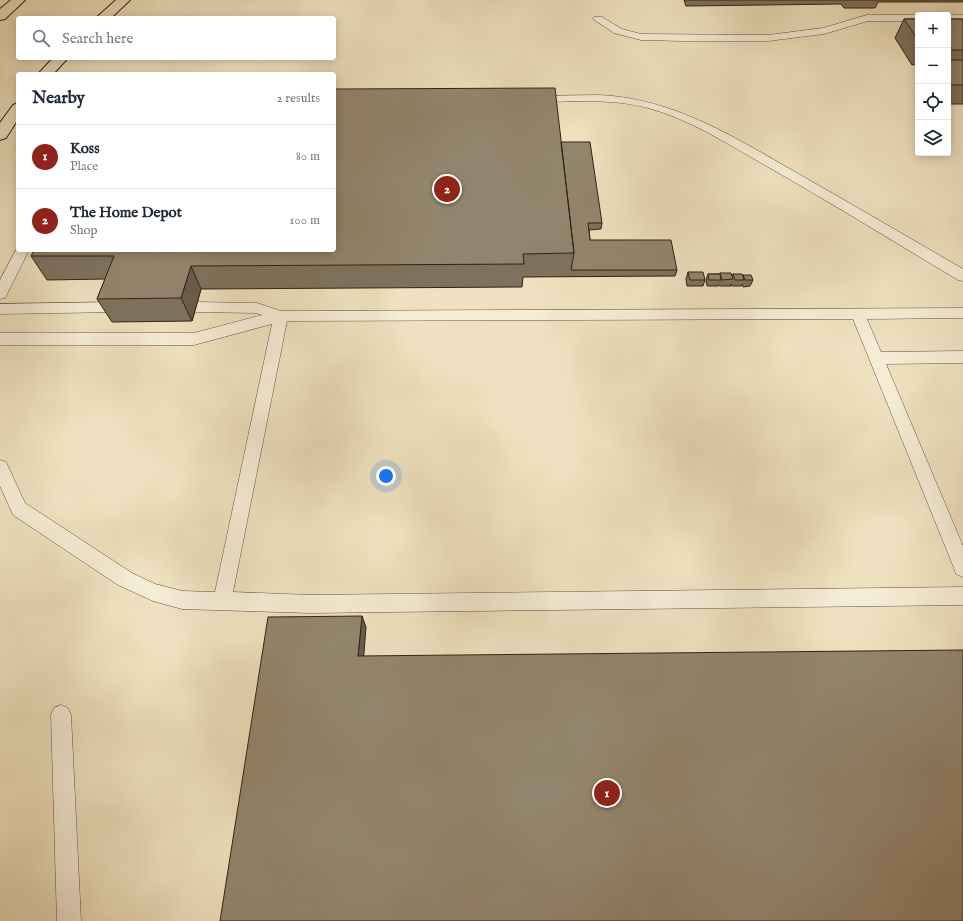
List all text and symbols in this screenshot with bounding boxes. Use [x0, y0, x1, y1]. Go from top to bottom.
map controls [915, 12, 951, 156]
button: + [915, 12, 951, 48]
search box [16, 16, 336, 60]
icon: search [30, 27, 52, 49]
text: Search here [62, 29, 133, 48]
button: − [915, 48, 951, 84]
button: locate [915, 84, 951, 120]
text: Nearby [32, 88, 85, 109]
text: 2 results [276, 90, 320, 107]
button: layers [915, 120, 951, 156]
text: Koss [70, 139, 99, 158]
text: 1 [43, 148, 47, 165]
text: 80 m [296, 148, 320, 165]
text: Place [70, 158, 98, 175]
pin: 2 [434, 174, 460, 204]
text: The Home Depot [70, 203, 182, 222]
text: 2 [42, 212, 48, 229]
text: 100 m [290, 212, 320, 229]
text: Shop [70, 222, 98, 239]
your location [376, 466, 396, 486]
pin: 1 [594, 778, 620, 808]

